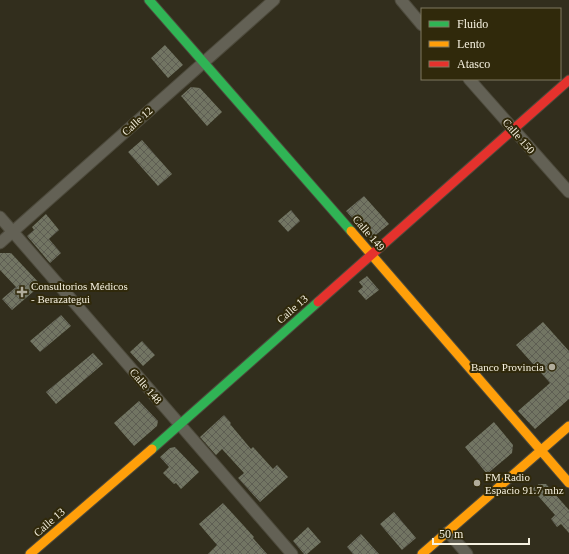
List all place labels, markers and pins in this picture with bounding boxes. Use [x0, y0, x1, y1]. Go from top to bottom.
place label: Consultorios Médicos - Berazategui [31, 280, 128, 305]
marker: Consultorios Médicos - Berazategui [16, 286, 28, 298]
place label: Banco Provincia [471, 361, 544, 373]
marker: Banco Provincia [547, 362, 557, 372]
place label: FM Radio Espacio 91.7 mhz [485, 471, 564, 496]
marker: FM Radio Espacio 91.7 mhz [472, 478, 482, 488]

